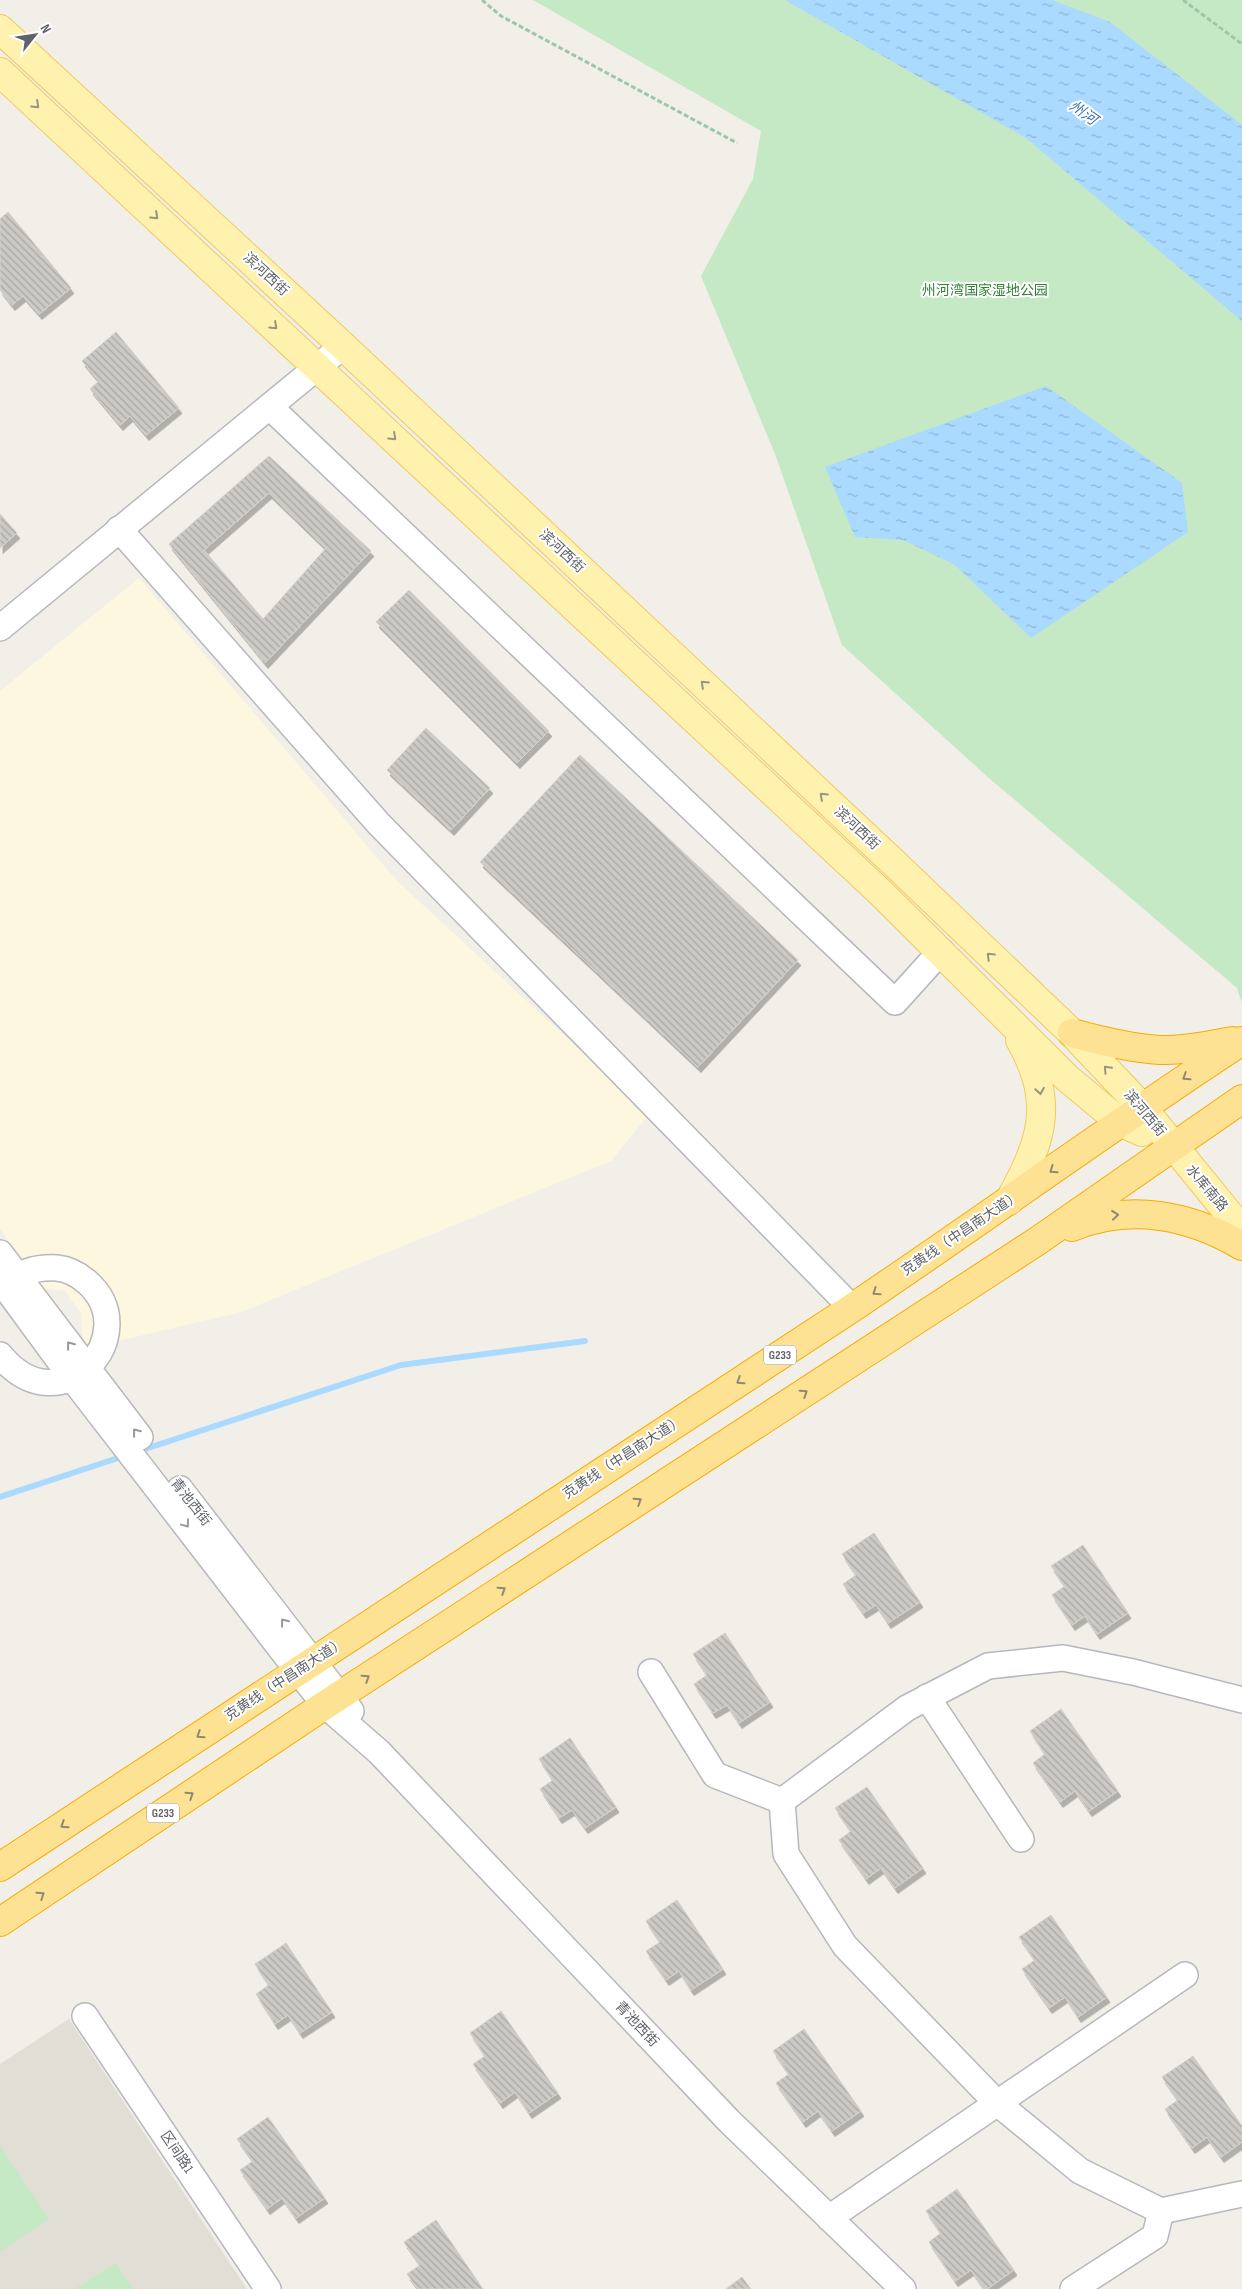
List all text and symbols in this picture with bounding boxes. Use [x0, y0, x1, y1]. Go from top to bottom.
north arrow [10, 10, 60, 60]
text: N [37, 21, 55, 36]
water label: 州河 [1065, 97, 1103, 131]
one-way arrow [30, 99, 39, 108]
one-way arrow [149, 210, 158, 219]
street label: 滨河西街 [240, 249, 292, 299]
park label: 州河湾国家湿地公园 [922, 282, 1048, 299]
one-way arrow [268, 320, 277, 329]
one-way arrow [387, 431, 396, 440]
street label: 滨河西街 [536, 526, 588, 576]
one-way arrow [701, 681, 710, 690]
one-way arrow [819, 793, 828, 802]
street label: 滨河西街 [831, 803, 883, 853]
one-way arrow [987, 953, 996, 962]
one-way arrow [1104, 1066, 1113, 1075]
one-way arrow [1183, 1071, 1192, 1080]
one-way arrow [1035, 1086, 1045, 1095]
street label: 滨河西街 [1120, 1086, 1170, 1140]
street label: 水库南路 [1182, 1161, 1232, 1215]
one-way arrow [1049, 1164, 1059, 1173]
street label: 克黄线（中昌南大道） [898, 1187, 1024, 1279]
one-way arrow [1111, 1210, 1119, 1221]
one-way arrow [872, 1285, 881, 1295]
one-way arrow [67, 1341, 76, 1351]
road number: G233 [764, 1346, 796, 1364]
one-way arrow [736, 1375, 746, 1384]
one-way arrow [798, 1390, 808, 1399]
street label: 克黄线（中昌南大道） [560, 1412, 686, 1502]
one-way arrow [133, 1428, 142, 1438]
street label: 青池西街 [167, 1475, 215, 1529]
one-way arrow [633, 1498, 642, 1507]
one-way arrow [180, 1519, 189, 1528]
one-way arrow [497, 1586, 506, 1596]
one-way arrow [281, 1619, 289, 1628]
street label: 克黄线（中昌南大道） [222, 1634, 348, 1724]
one-way arrow [361, 1675, 370, 1685]
one-way arrow [196, 1729, 205, 1739]
one-way arrow [185, 1792, 194, 1801]
road number: G233 [147, 1804, 179, 1822]
one-way arrow [60, 1819, 70, 1828]
one-way arrow [35, 1892, 44, 1901]
street label: 青池西街 [612, 1998, 662, 2050]
street label: 区间路1 [157, 2128, 197, 2176]

